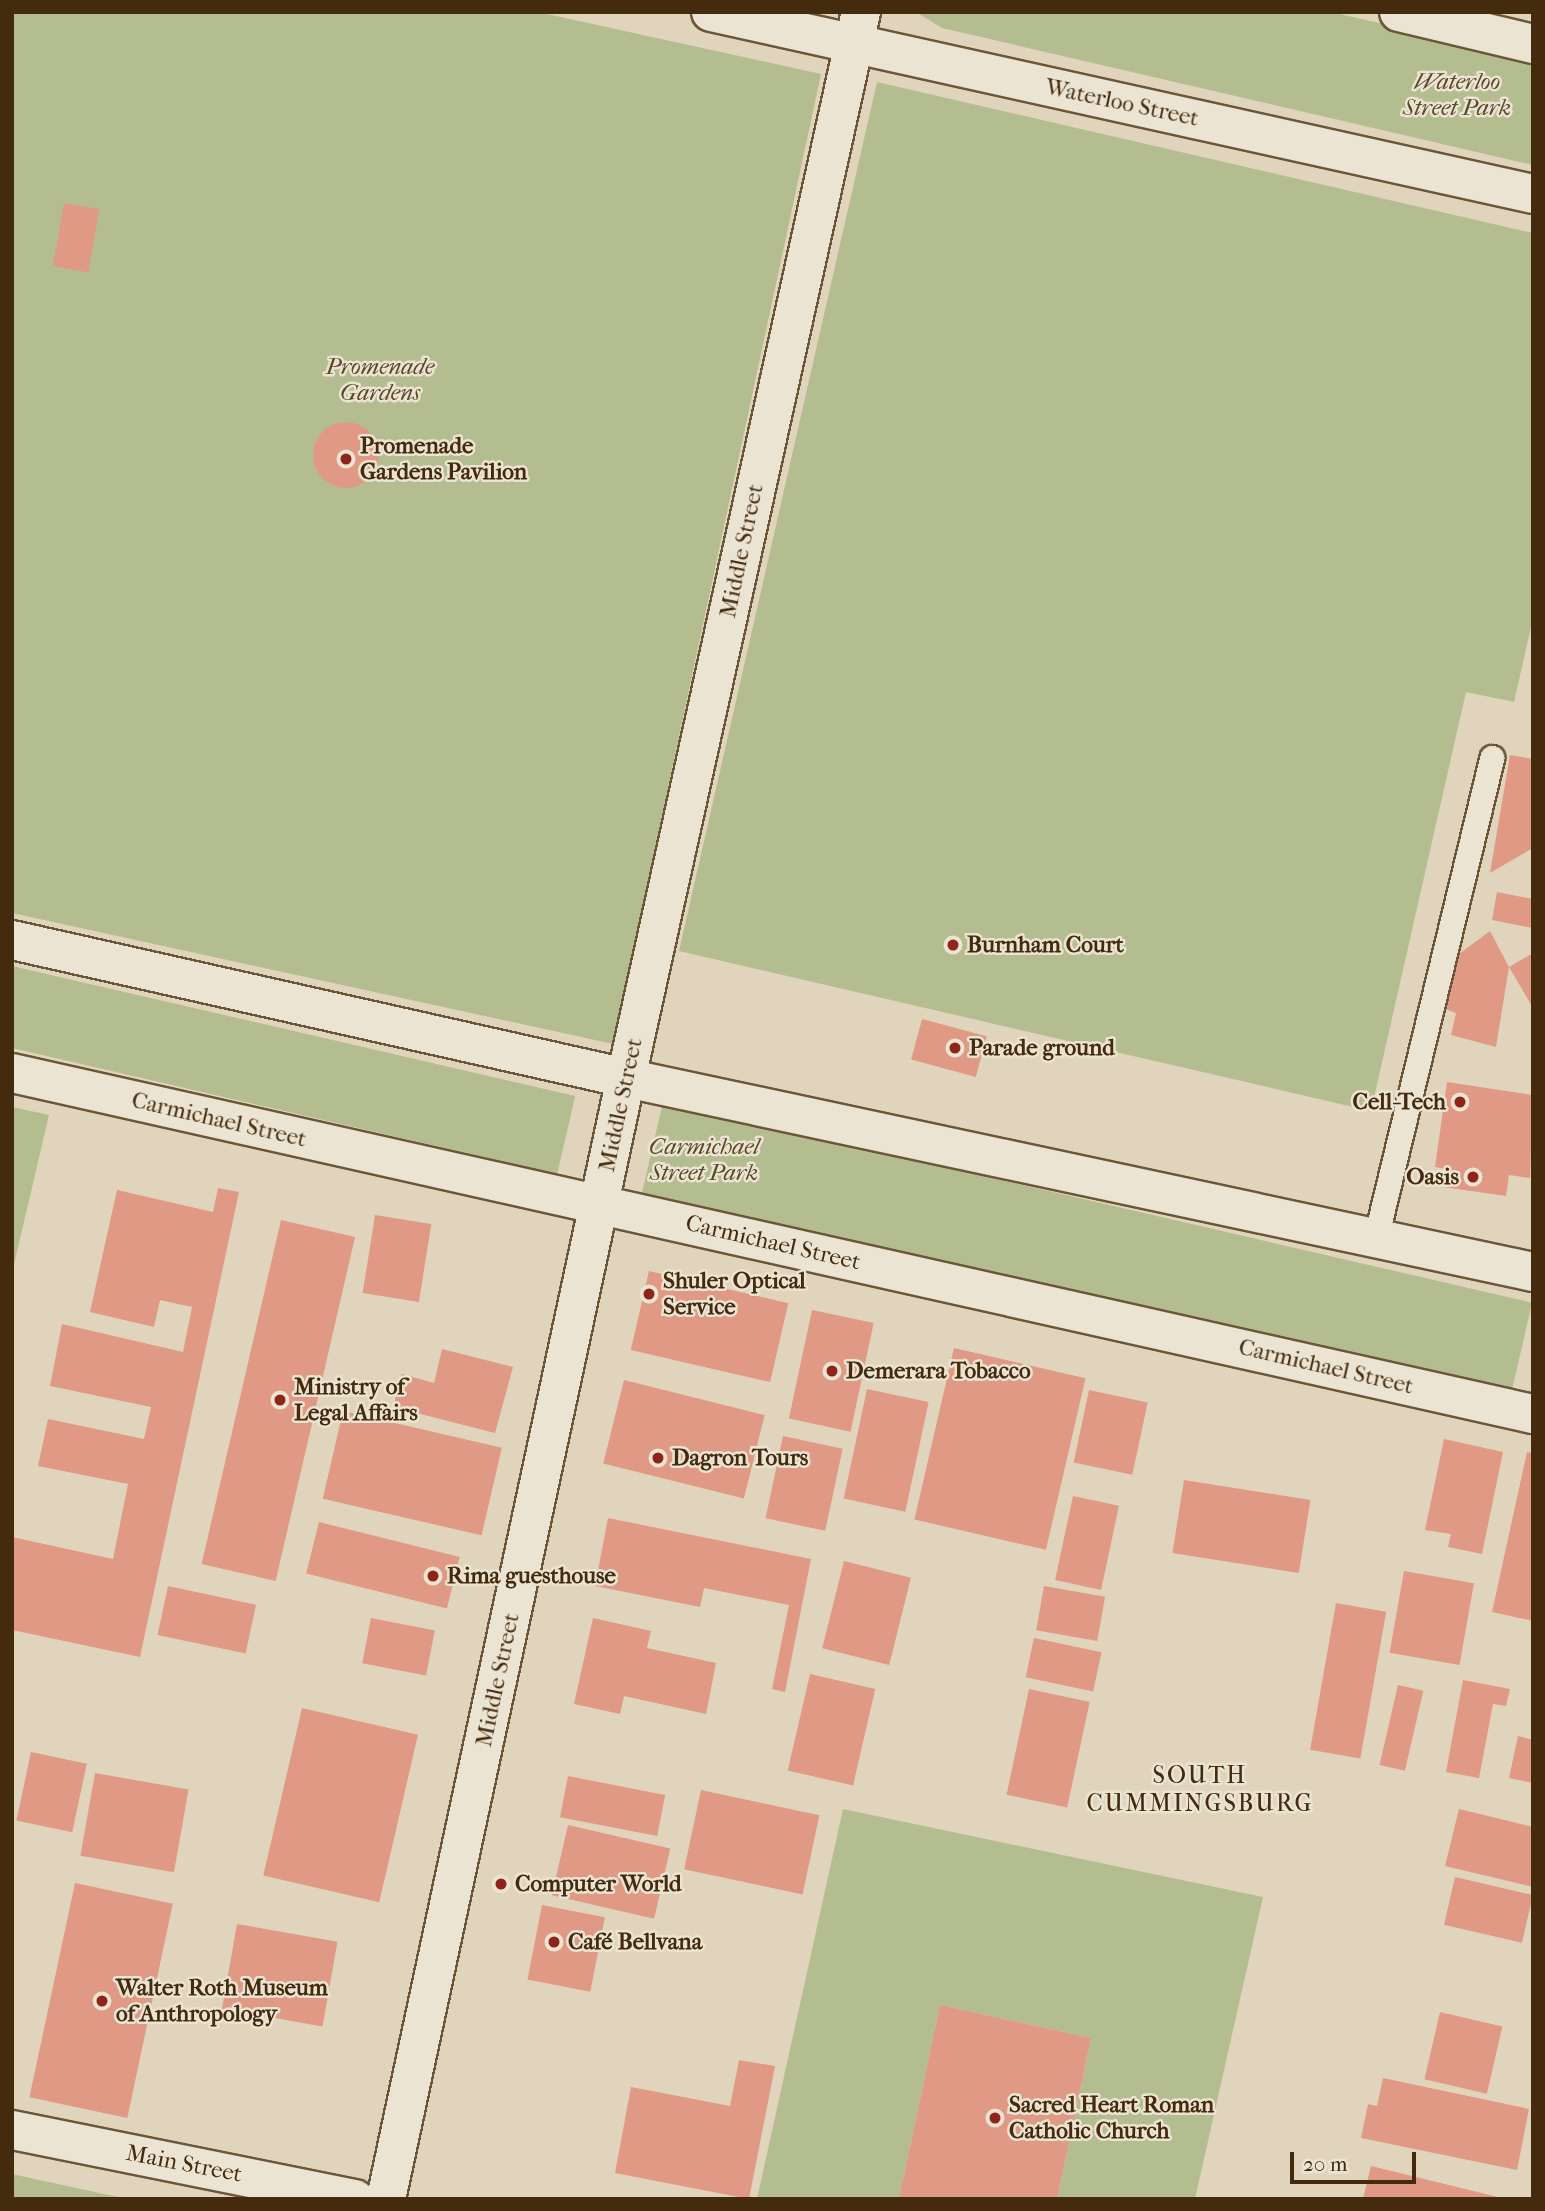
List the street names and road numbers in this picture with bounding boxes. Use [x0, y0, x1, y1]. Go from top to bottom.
street label: Waterloo Street [1043, 73, 1201, 133]
street label: Middle Street [714, 482, 770, 620]
street label: Middle Street [593, 1036, 649, 1174]
street label: Carmichael Street [129, 1086, 309, 1154]
street label: Carmichael Street [683, 1209, 863, 1277]
street label: Carmichael Street [1236, 1333, 1416, 1401]
street label: Middle Street [470, 1611, 526, 1749]
street label: Main Street [124, 2139, 244, 2189]

